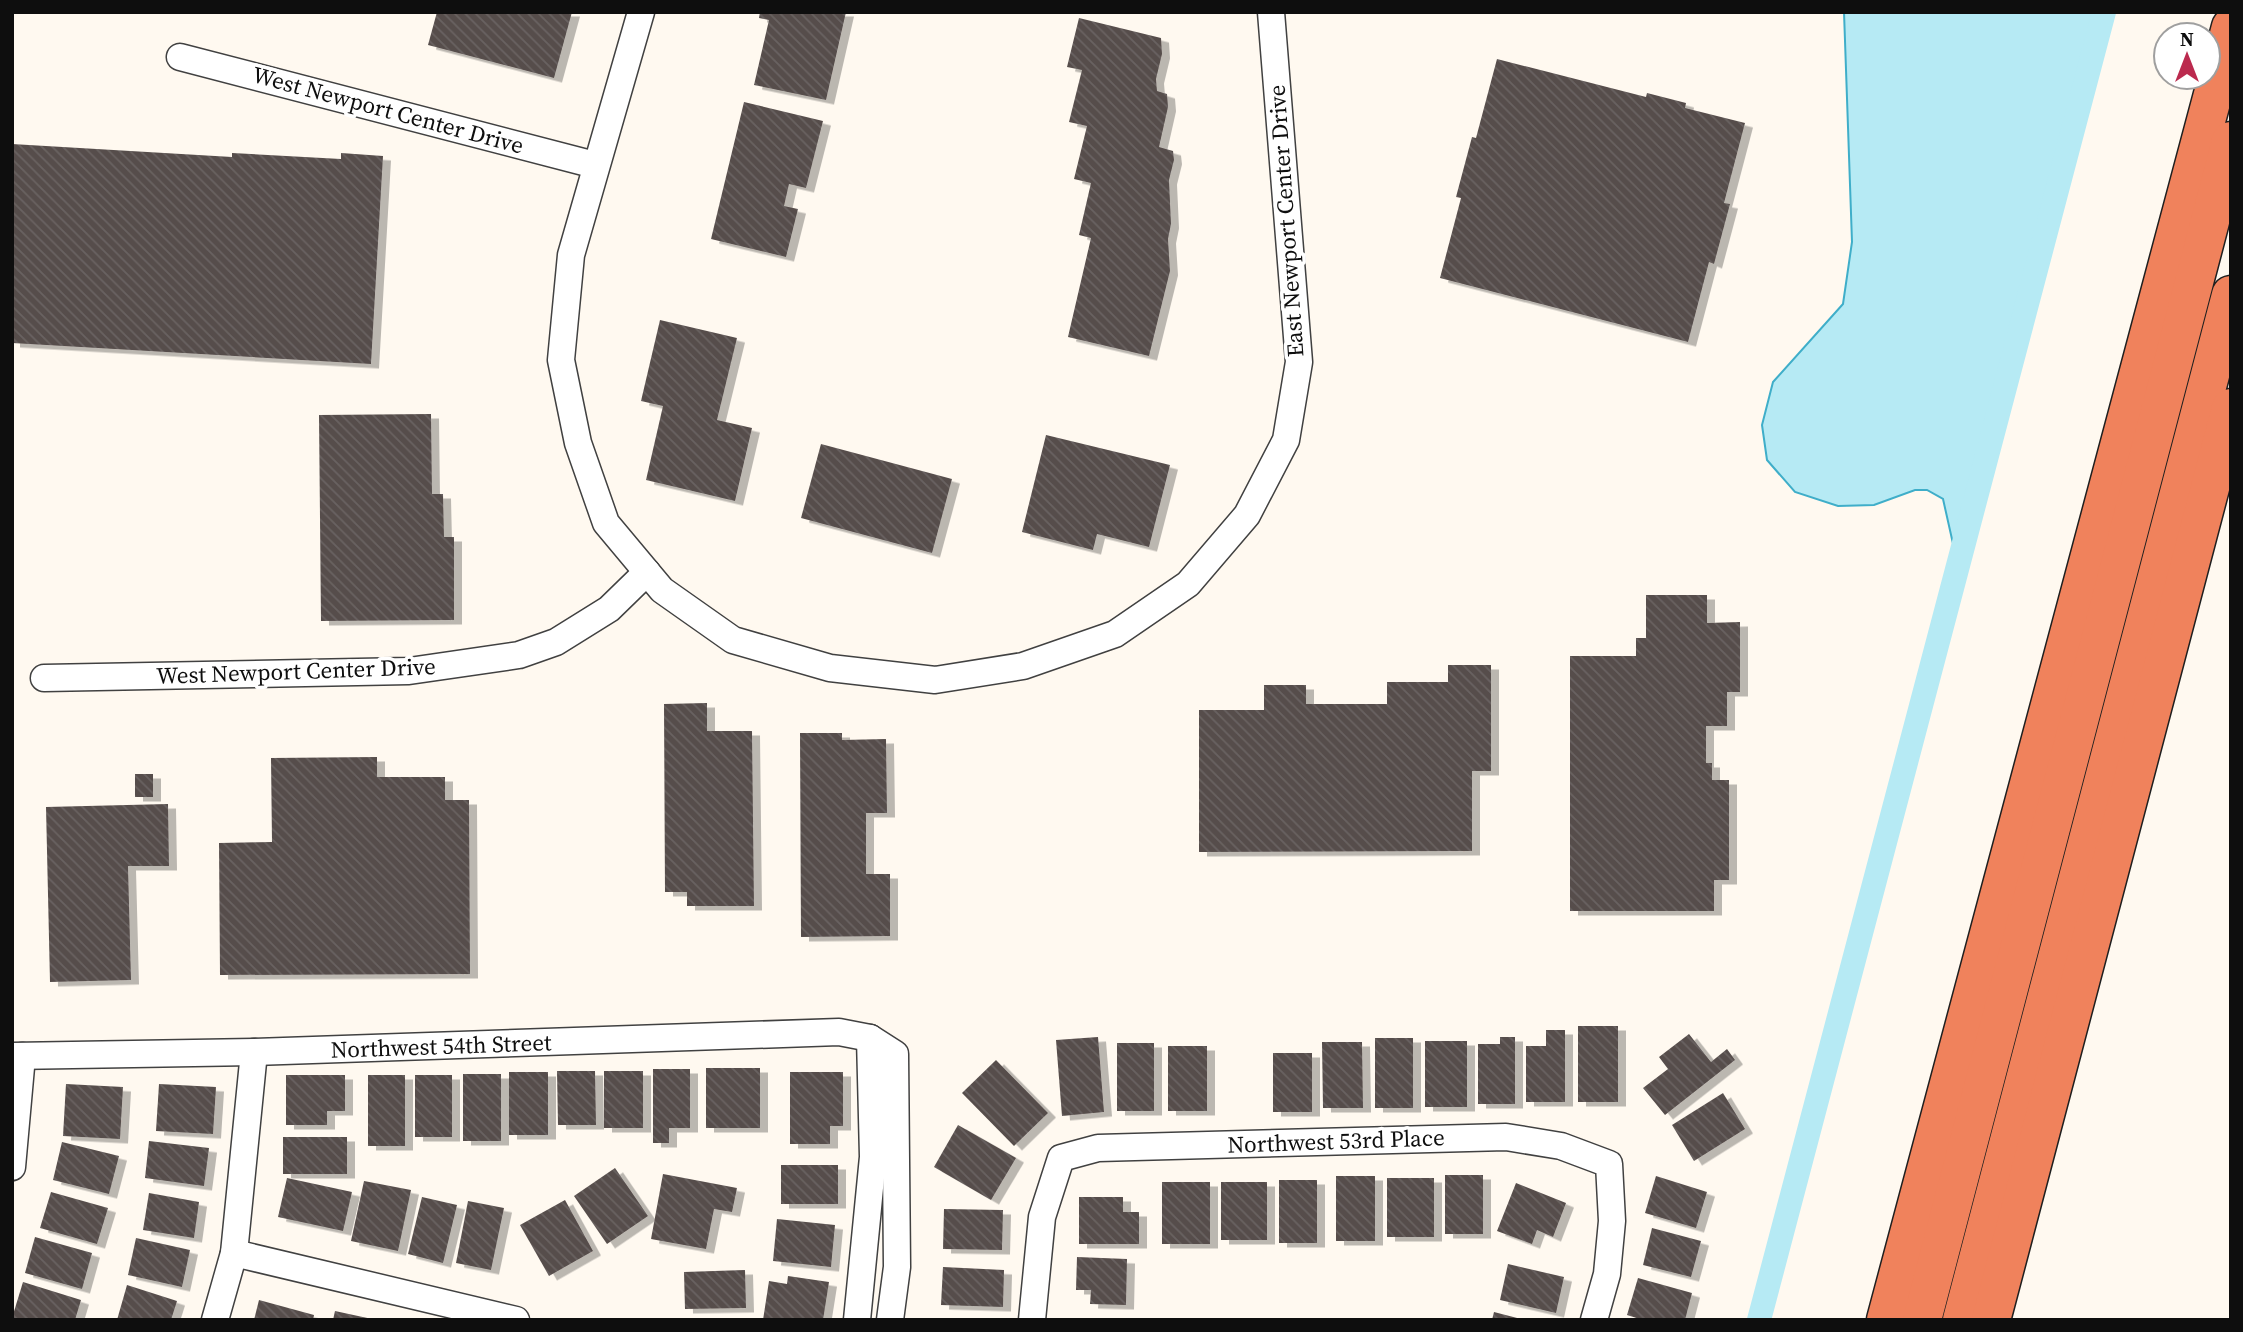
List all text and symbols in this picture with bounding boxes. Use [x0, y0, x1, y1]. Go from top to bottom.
north arrow [2152, 21, 2222, 91]
text: N [2180, 26, 2194, 52]
street label: West Newport Center Drive [249, 58, 527, 162]
street label: East Newport Center Drive [1261, 84, 1311, 358]
street label: West Newport Center Drive [156, 650, 436, 692]
street label: Northwest 54th Street [330, 1026, 552, 1066]
street label: Northwest 53rd Place [1227, 1121, 1445, 1161]

